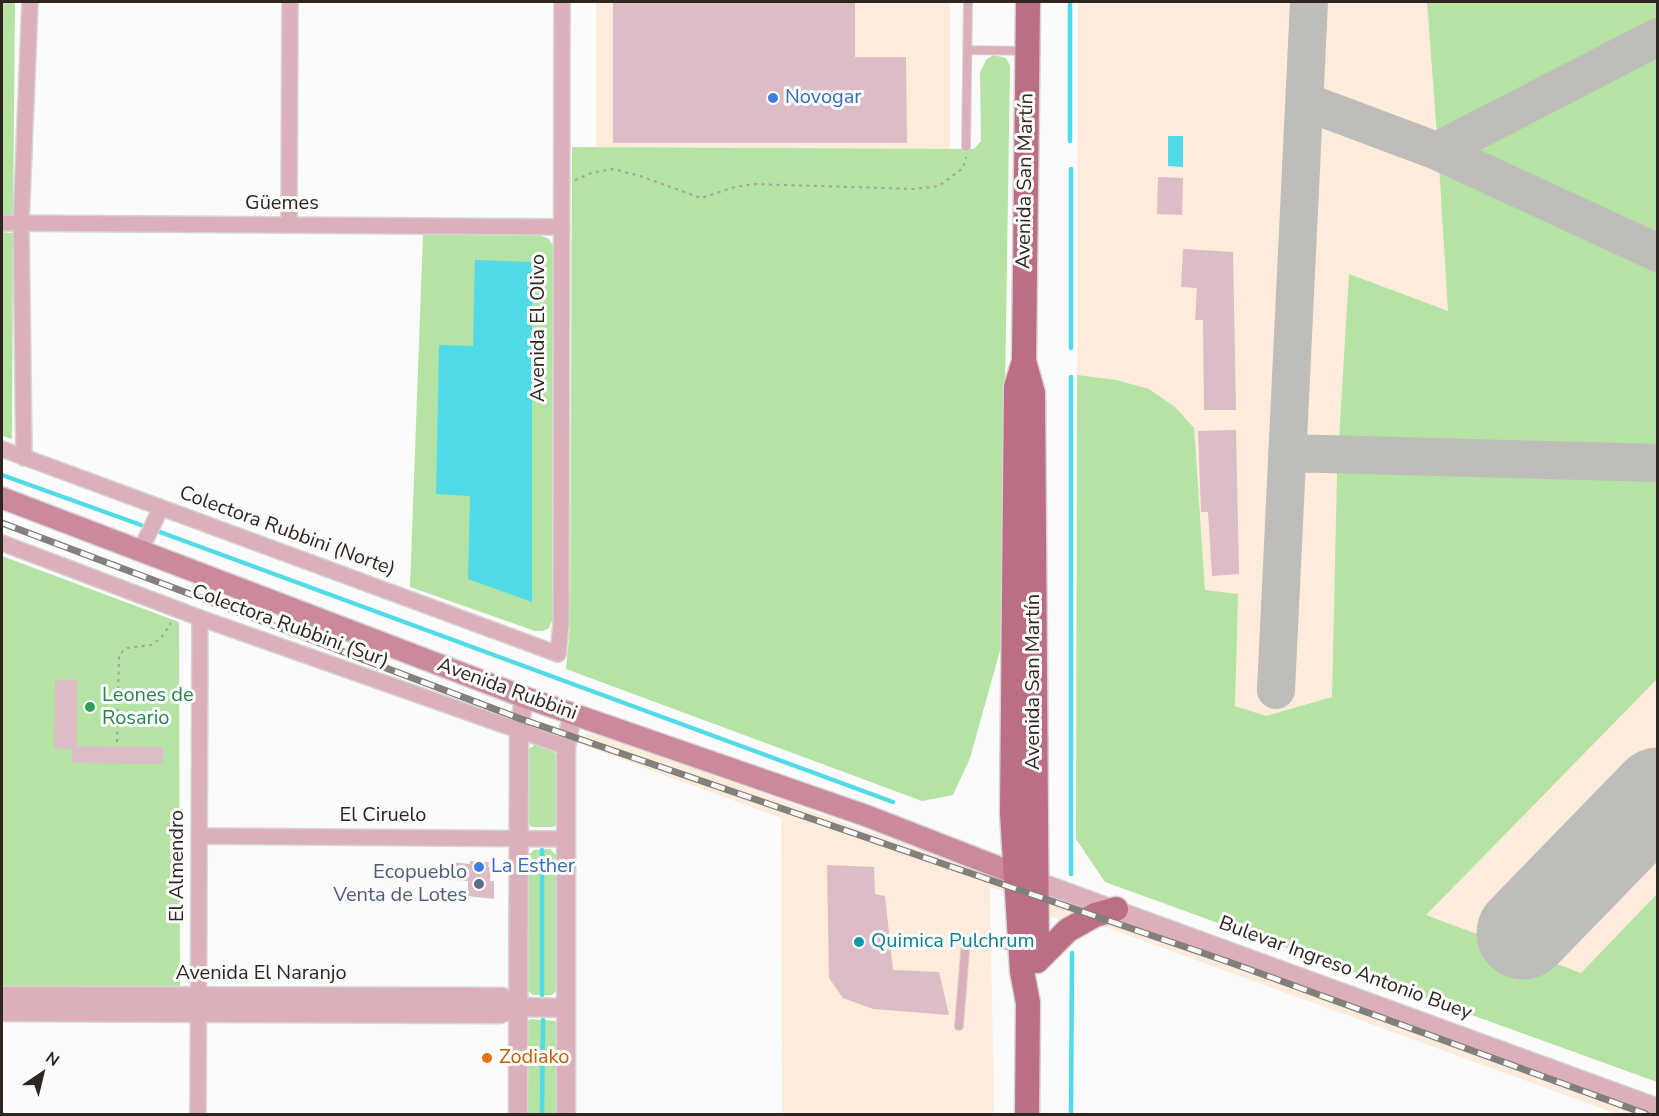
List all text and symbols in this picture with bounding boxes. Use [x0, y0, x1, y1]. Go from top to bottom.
place label: Novogar [785, 86, 862, 110]
marker: Novogar [766, 91, 780, 105]
street label: Avenida San Martín [1012, 93, 1040, 269]
street label: Güemes [245, 192, 319, 216]
street label: Avenida El Olivo [527, 254, 551, 402]
street label: Colectora Rubbini (Norte) [176, 482, 398, 582]
street label: Colectora Rubbini (Sur) [188, 580, 392, 674]
street label: Avenida San Martín [1022, 594, 1046, 770]
street label: Avenida Rubbini [434, 654, 580, 726]
place label: Leones de Rosario [102, 684, 194, 731]
marker: Leones de Rosario [83, 700, 97, 714]
street label: El Ciruelo [340, 804, 426, 828]
street label: El Almendro [166, 810, 190, 922]
place label: La Esther [491, 855, 575, 879]
marker: La Esther [472, 860, 486, 874]
place label: Ecopueblo Venta de Lotes [333, 861, 467, 908]
marker: Ecopueblo Venta de Lotes [472, 877, 486, 891]
street label: Bulevar Ingreso Antonio Buey [1215, 912, 1475, 1026]
place label: Quimica Pulchrum [871, 930, 1035, 954]
marker: Quimica Pulchrum [852, 935, 866, 949]
street label: Avenida El Naranjo [175, 962, 347, 986]
north arrow [12, 1044, 72, 1104]
place label: Zodiako [499, 1046, 569, 1070]
text: N [41, 1047, 64, 1072]
marker: Zodiako [480, 1051, 494, 1065]

